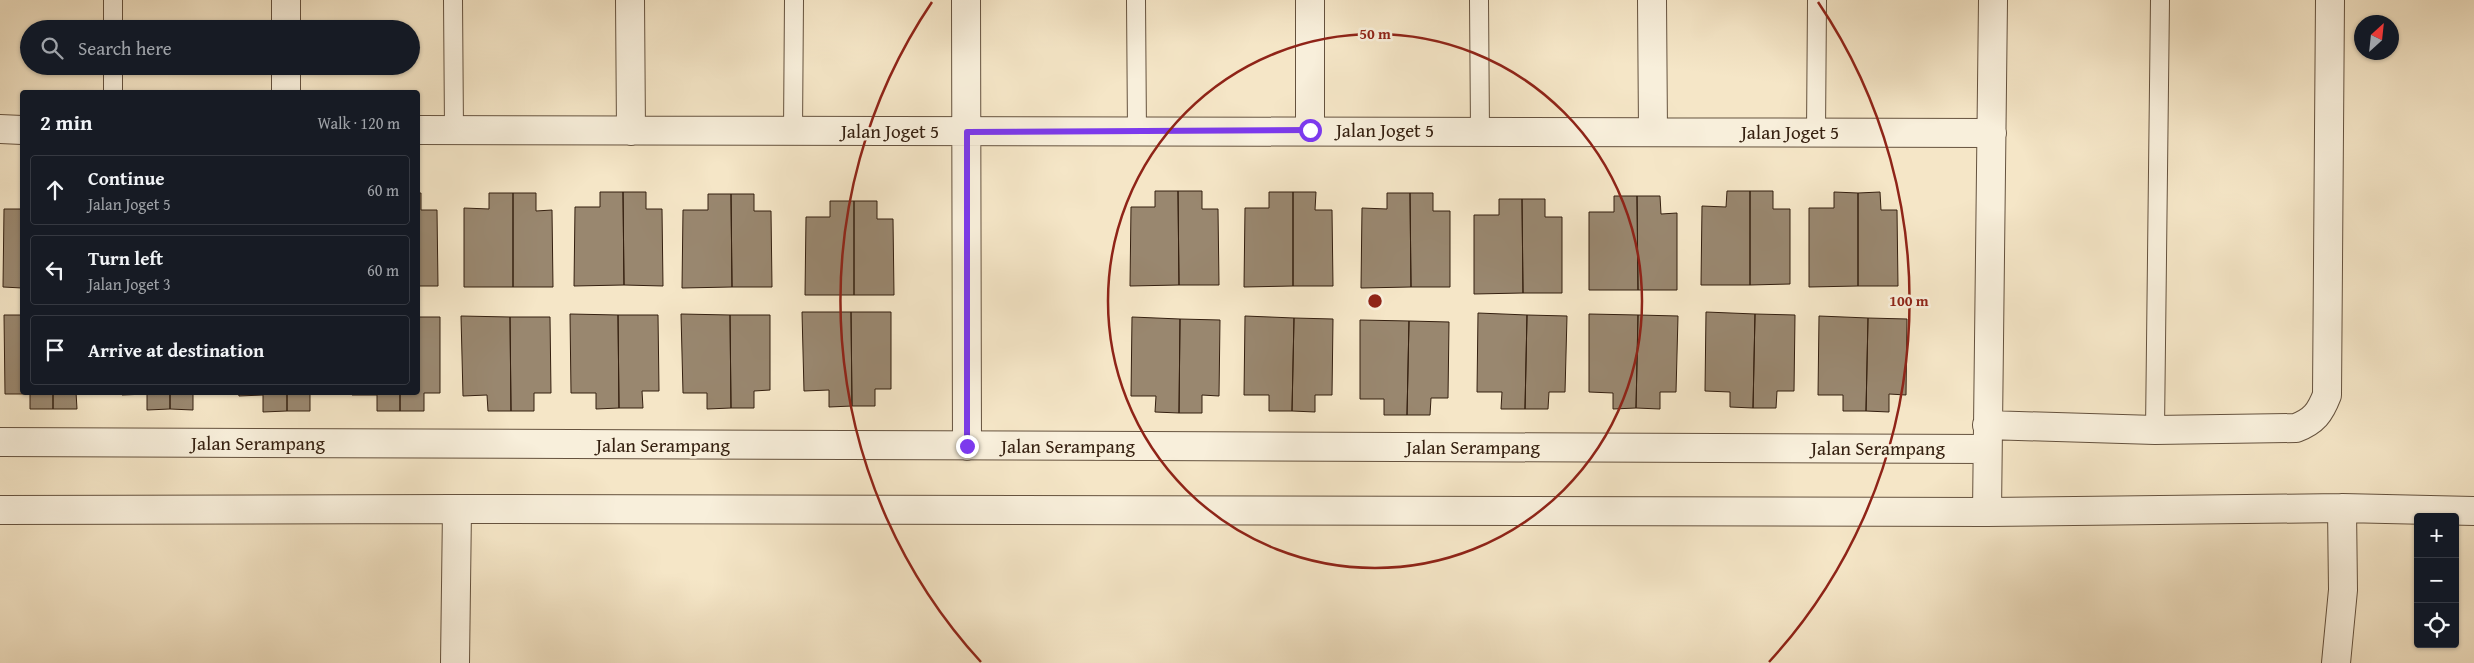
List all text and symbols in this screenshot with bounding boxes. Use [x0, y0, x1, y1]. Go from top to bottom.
north arrow [2354, 15, 2399, 60]
search box [20, 20, 420, 75]
text: 50 m [1359, 23, 1391, 44]
icon: search [38, 34, 66, 62]
text: Search here [78, 34, 172, 62]
text: 2 min [40, 107, 92, 138]
text: Walk · 120 m [317, 111, 400, 135]
street label: Jalan Joget 5 [1334, 116, 1434, 144]
street label: Jalan Joget 5 [839, 117, 939, 145]
street label: Jalan Joget 5 [1739, 118, 1839, 146]
route start [1299, 119, 1322, 142]
text: Continue [88, 164, 165, 192]
icon: ahead [41, 176, 69, 204]
text: 60 m [367, 178, 399, 202]
text: Jalan Joget 5 [88, 192, 171, 216]
text: Turn left [88, 244, 163, 272]
icon: left [41, 256, 69, 284]
text: 60 m [367, 258, 399, 282]
text: Jalan Joget 3 [88, 272, 171, 296]
text: 100 m [1889, 290, 1929, 311]
centre of rings [1366, 292, 1384, 310]
icon: arrive [41, 336, 69, 364]
text: Arrive at destination [88, 336, 264, 364]
street label: Jalan Serampang [189, 429, 325, 457]
street label: Jalan Serampang [594, 431, 730, 459]
street label: Jalan Serampang [999, 432, 1135, 460]
street label: Jalan Serampang [1404, 433, 1540, 461]
street label: Jalan Serampang [1809, 434, 1945, 462]
route end [956, 435, 979, 458]
map controls [2414, 513, 2459, 648]
button: + [2414, 513, 2459, 558]
button: − [2414, 558, 2459, 603]
button: locate [2414, 603, 2459, 648]

